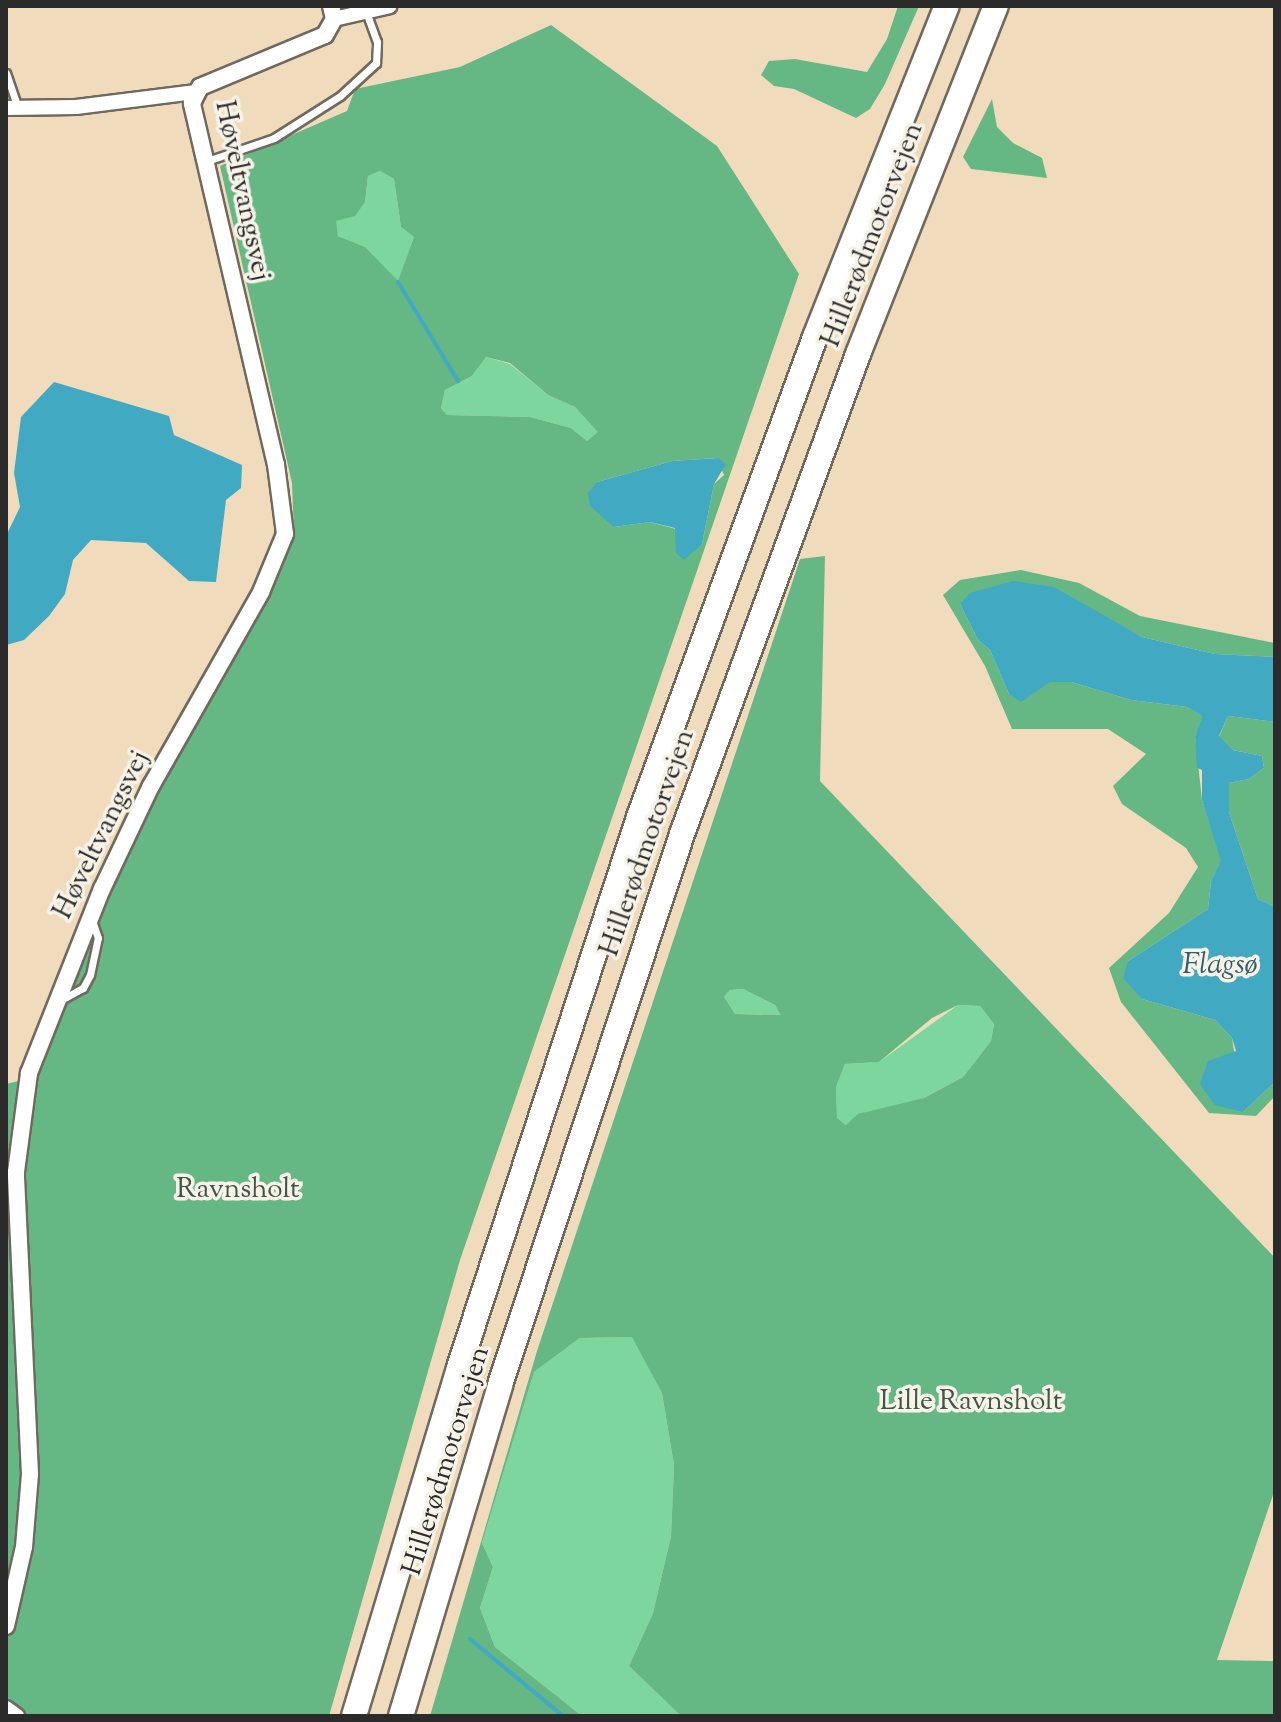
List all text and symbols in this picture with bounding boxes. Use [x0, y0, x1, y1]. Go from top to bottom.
street label: Høveltvangsvej [206, 98, 278, 284]
street label: Hillerødmotorvejen [815, 118, 931, 352]
street label: Hillerødmotorvejen [593, 725, 703, 961]
street label: Høveltvangsvej [47, 745, 157, 925]
water label: Flagsø [1182, 948, 1258, 984]
park label: Ravnsholt [176, 1173, 300, 1207]
street label: Hillerødmotorvejen [396, 1342, 498, 1580]
park label: Lille Ravnsholt [880, 1385, 1062, 1419]

